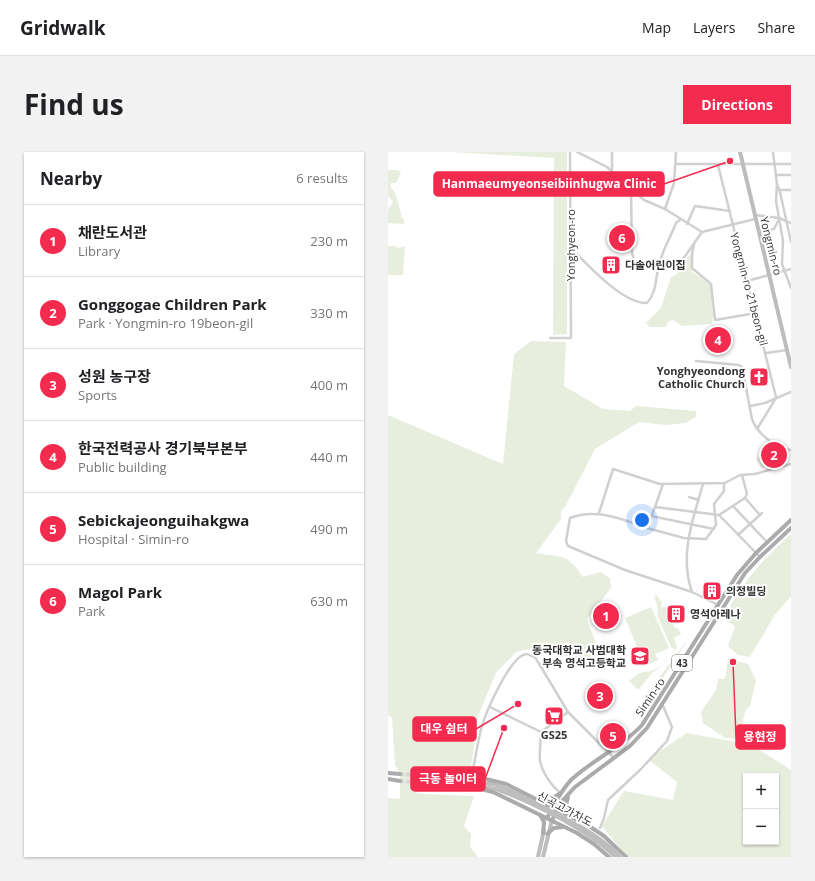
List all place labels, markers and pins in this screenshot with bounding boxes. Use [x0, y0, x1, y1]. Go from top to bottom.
callout: Hanmaeumyeonseibiinhugwa Clinic [434, 172, 664, 196]
pin: 6 [609, 223, 635, 253]
building icon: 다솔어린이집 [600, 254, 622, 276]
place label: 다솔어린이집 [625, 257, 686, 272]
pin: 4 [705, 325, 731, 355]
place label: Yonghyeondong Catholic Church [657, 363, 746, 391]
church icon: Yonghyeondong Catholic Church [748, 366, 770, 388]
pin: 2 [761, 440, 787, 470]
building icon: 의정빌딩 [701, 580, 723, 602]
place label: 의정빌딩 [726, 583, 766, 598]
pin: 1 [593, 601, 619, 631]
building icon: 영석아레나 [665, 603, 687, 625]
place label: 영석아레나 [690, 606, 741, 621]
place label: 동국대학교 사범대학 부속 영석고등학교 [532, 642, 626, 670]
school or university icon: 동국대학교 사범대학 부속 영석고등학교 [629, 645, 651, 667]
pin: 3 [587, 681, 613, 711]
supermarket icon: GS25 [543, 705, 565, 727]
callout: 대우 쉼터 [413, 717, 476, 741]
pin: 5 [600, 721, 626, 751]
callout: 용현정 [736, 725, 785, 749]
place label: GS25 [541, 727, 567, 742]
callout: 극동 놀이터 [411, 767, 485, 791]

